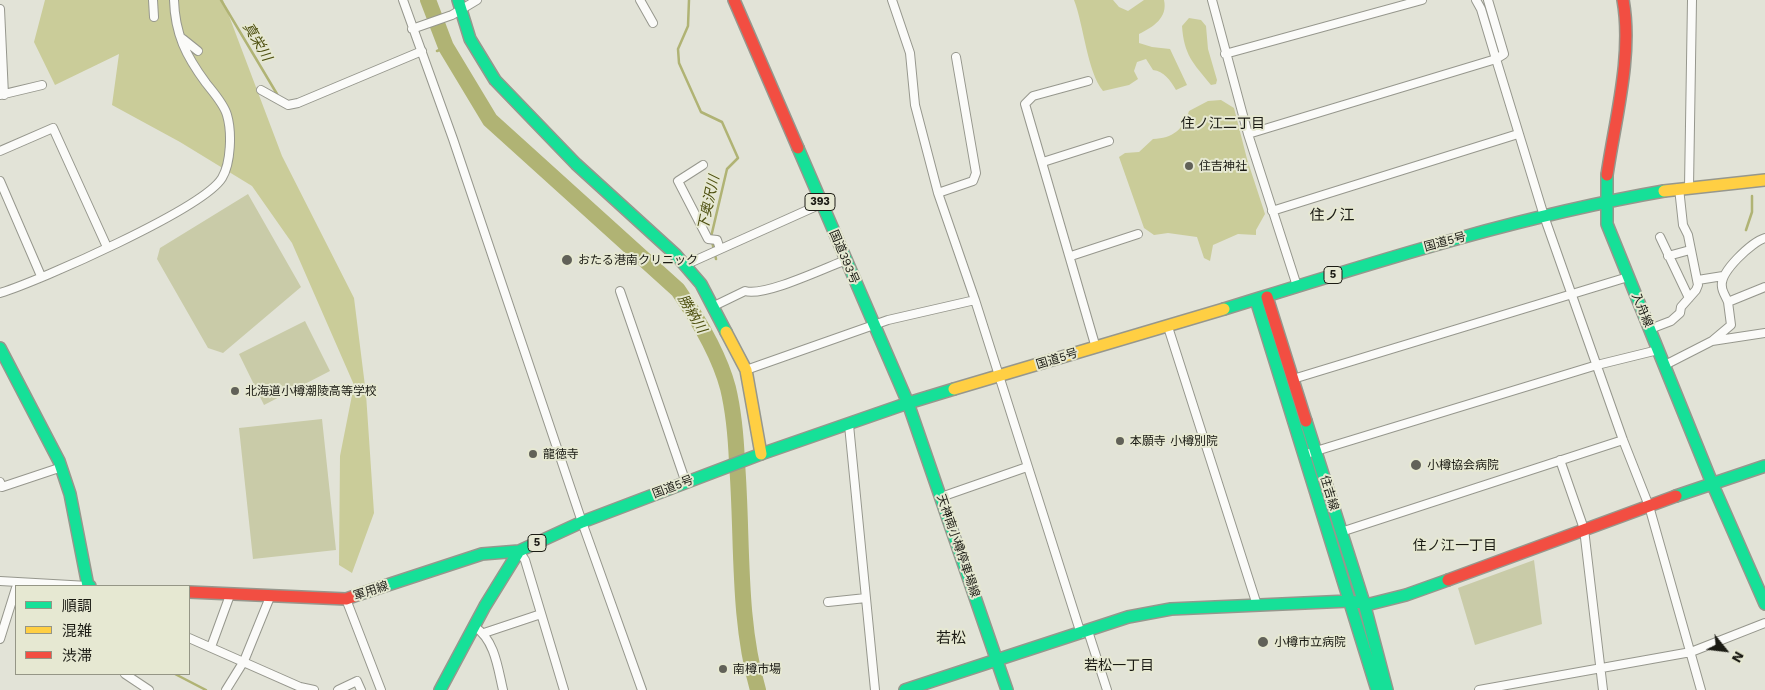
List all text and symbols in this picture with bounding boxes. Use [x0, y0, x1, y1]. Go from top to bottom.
water label: 真栄川 [239, 20, 275, 64]
district label: 住ノ江二丁目 [1181, 116, 1265, 132]
place label: 住吉神社 [1199, 159, 1247, 173]
marker: 住吉神社 [1183, 160, 1195, 172]
water label: 下奥沢川 [695, 174, 723, 232]
road number: 393 [805, 193, 835, 210]
district label: 住ノ江 [1310, 207, 1354, 225]
street label: 国道393号 [826, 228, 862, 286]
street label: 国道5号 [1422, 229, 1468, 255]
marker: おたる港南クリニック [560, 253, 574, 267]
place label: おたる港南クリニック [578, 253, 698, 267]
road number: 5 [1324, 266, 1342, 284]
street label: 入舟線 [1628, 291, 1656, 329]
water label: 勝納川 [674, 292, 710, 336]
street label: 国道5号 [1034, 346, 1080, 372]
place label: 北海道小樽潮陵高等学校 [245, 384, 377, 398]
marker: 北海道小樽潮陵高等学校 [229, 385, 241, 397]
place label: 本願寺 小樽別院 [1130, 434, 1218, 448]
marker: 本願寺 小樽別院 [1114, 435, 1126, 447]
place label: 龍徳寺 [543, 447, 579, 461]
marker: 龍徳寺 [527, 448, 539, 460]
marker: 小樽協会病院 [1409, 458, 1423, 472]
place label: 小樽協会病院 [1427, 458, 1499, 472]
street label: 国道5号 [650, 473, 696, 501]
street label: 住吉線 [1317, 474, 1341, 512]
street label: 天神南小樽停車場線 [934, 493, 982, 599]
road number: 5 [528, 534, 546, 552]
district label: 住ノ江一丁目 [1413, 538, 1497, 554]
street label: 軍用線 [352, 579, 390, 603]
legend [15, 585, 190, 675]
text: 順調 [62, 597, 92, 615]
text: 混雑 [62, 622, 92, 640]
north arrow [1700, 625, 1750, 675]
district label: 若松 [936, 630, 966, 648]
marker: 小樽市立病院 [1256, 635, 1270, 649]
place label: 小樽市立病院 [1274, 635, 1346, 649]
text: 渋滞 [62, 647, 92, 665]
text: N [1729, 649, 1748, 666]
district label: 若松一丁目 [1084, 658, 1154, 674]
place label: 南樽市場 [733, 662, 781, 676]
marker: 南樽市場 [717, 663, 729, 675]

